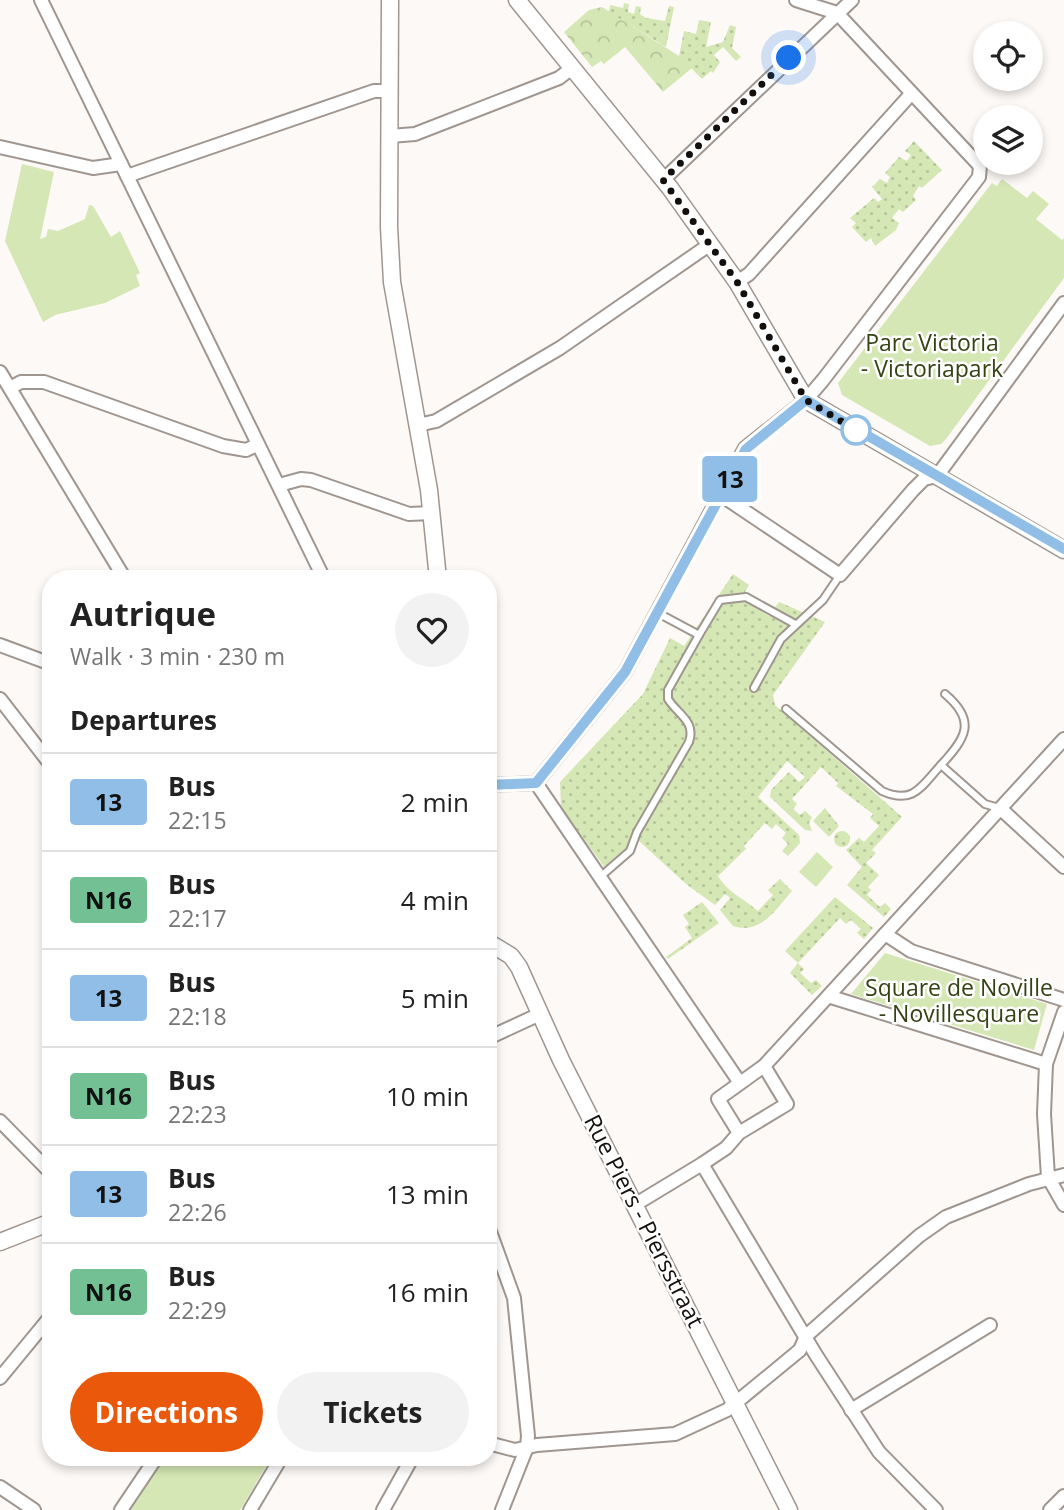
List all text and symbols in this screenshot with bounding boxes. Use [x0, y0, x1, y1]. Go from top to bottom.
map controls [973, 21, 1043, 175]
button: locate [973, 21, 1043, 91]
your location [771, 40, 806, 75]
button: layers [973, 105, 1043, 175]
park label: Parc Victoria - Victoriapark [861, 326, 1003, 384]
unlabelled marker [841, 415, 871, 445]
line badge: 13 [698, 456, 762, 502]
text: 13 [716, 462, 744, 495]
text: Autrique [70, 591, 216, 636]
button: heart [395, 593, 469, 667]
text: Walk · 3 min · 230 m [70, 640, 285, 672]
text: Departures [70, 702, 217, 738]
text: Bus [168, 768, 215, 804]
text: 2 min [401, 784, 469, 820]
text: 13 [95, 785, 122, 818]
text: 22:15 [168, 804, 227, 836]
text: Bus [168, 866, 215, 902]
text: 4 min [401, 882, 469, 918]
text: N16 [85, 883, 132, 916]
text: 22:17 [168, 902, 227, 934]
text: Bus [168, 964, 215, 1000]
park label: Square de Noville - Novillesquare [865, 971, 1053, 1029]
text: 5 min [401, 980, 469, 1016]
text: 13 [95, 981, 122, 1014]
text: 22:18 [168, 1000, 227, 1032]
text: Bus [168, 1062, 215, 1098]
text: 10 min [386, 1078, 469, 1114]
text: N16 [85, 1079, 132, 1112]
text: 22:23 [168, 1098, 227, 1130]
street label: Rue Piers - Piersstraat [577, 1109, 712, 1332]
text: Bus [168, 1160, 215, 1196]
text: 13 min [386, 1176, 469, 1212]
text: 13 [95, 1177, 122, 1210]
text: 22:26 [168, 1196, 227, 1228]
text: Bus [168, 1258, 215, 1294]
text: 16 min [386, 1274, 469, 1310]
text: N16 [85, 1275, 132, 1308]
text: 22:29 [168, 1294, 227, 1326]
button: Directions [70, 1372, 263, 1452]
button: Tickets [277, 1372, 469, 1452]

